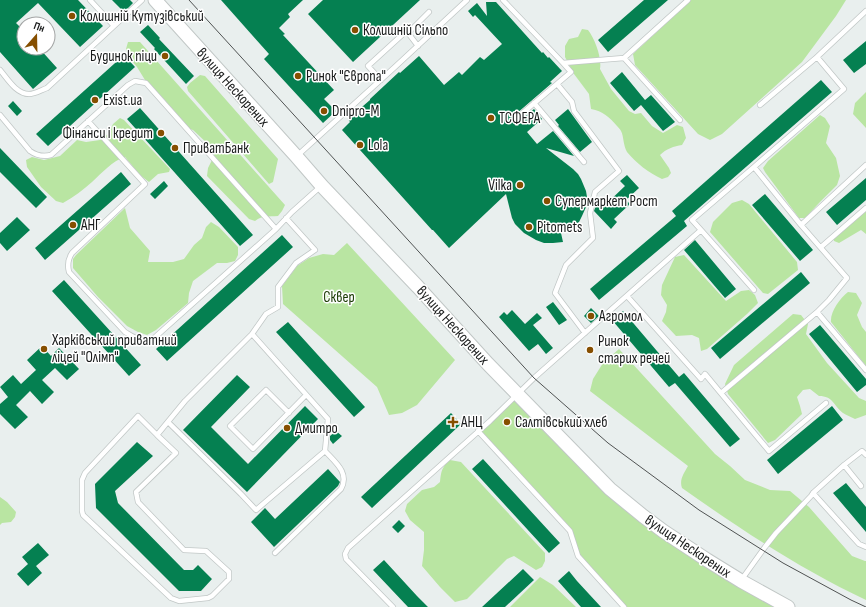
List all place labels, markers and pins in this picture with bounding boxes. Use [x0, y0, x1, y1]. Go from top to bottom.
place label: Колишній Кутузівський [80, 7, 204, 26]
marker: Колишній Кутузівський [67, 11, 77, 21]
place label: Колишній Сільпо [363, 21, 448, 40]
marker: Колишній Сільпо [350, 25, 360, 35]
place label: Будинок піци [90, 47, 157, 66]
marker: Будинок піци [160, 51, 170, 61]
place label: Ринок "Європа" [306, 67, 386, 86]
marker: Ринок "Європа" [293, 71, 303, 81]
place label: Exist.ua [103, 91, 143, 110]
marker: Exist.ua [90, 95, 100, 105]
place label: Dnipro-M [332, 102, 380, 121]
marker: Dnipro-M [319, 106, 329, 116]
place label: ТСФЕРА [499, 109, 541, 128]
marker: ТСФЕРА [486, 113, 496, 123]
place label: Фінанси і кредит [63, 124, 153, 143]
marker: Фінанси і кредит [156, 128, 166, 138]
place label: Lola [368, 136, 388, 155]
place label: ПриватБанк [183, 139, 249, 158]
marker: Lola [355, 140, 365, 150]
marker: ПриватБанк [170, 143, 180, 153]
place label: Vilka [488, 176, 512, 195]
marker: Vilka [515, 180, 525, 190]
place label: Супермаркет Рост [555, 192, 658, 211]
marker: Супермаркет Рост [542, 196, 552, 206]
place label: АНГ [80, 216, 101, 235]
place label: Pitomets [537, 218, 582, 237]
marker: АНГ [68, 220, 78, 230]
marker: Pitomets [524, 222, 534, 232]
place label: Агромол [598, 307, 643, 326]
marker: Агромол [586, 311, 596, 321]
place label: Харківський приватний ліцей "Олімп" [51, 331, 177, 367]
place label: Ринок старих речей [598, 332, 670, 368]
marker: Харківський приватний ліцей "Олімп" [39, 344, 49, 354]
marker: Ринок старих речей [585, 345, 595, 355]
place label: АНЦ [460, 413, 483, 432]
place label: Салтівський хлеб [515, 413, 608, 432]
marker: АНЦ [448, 417, 458, 427]
marker: Салтівський хлеб [502, 417, 512, 427]
place label: Дмитро [295, 419, 338, 438]
marker: Дмитро [282, 423, 292, 433]

